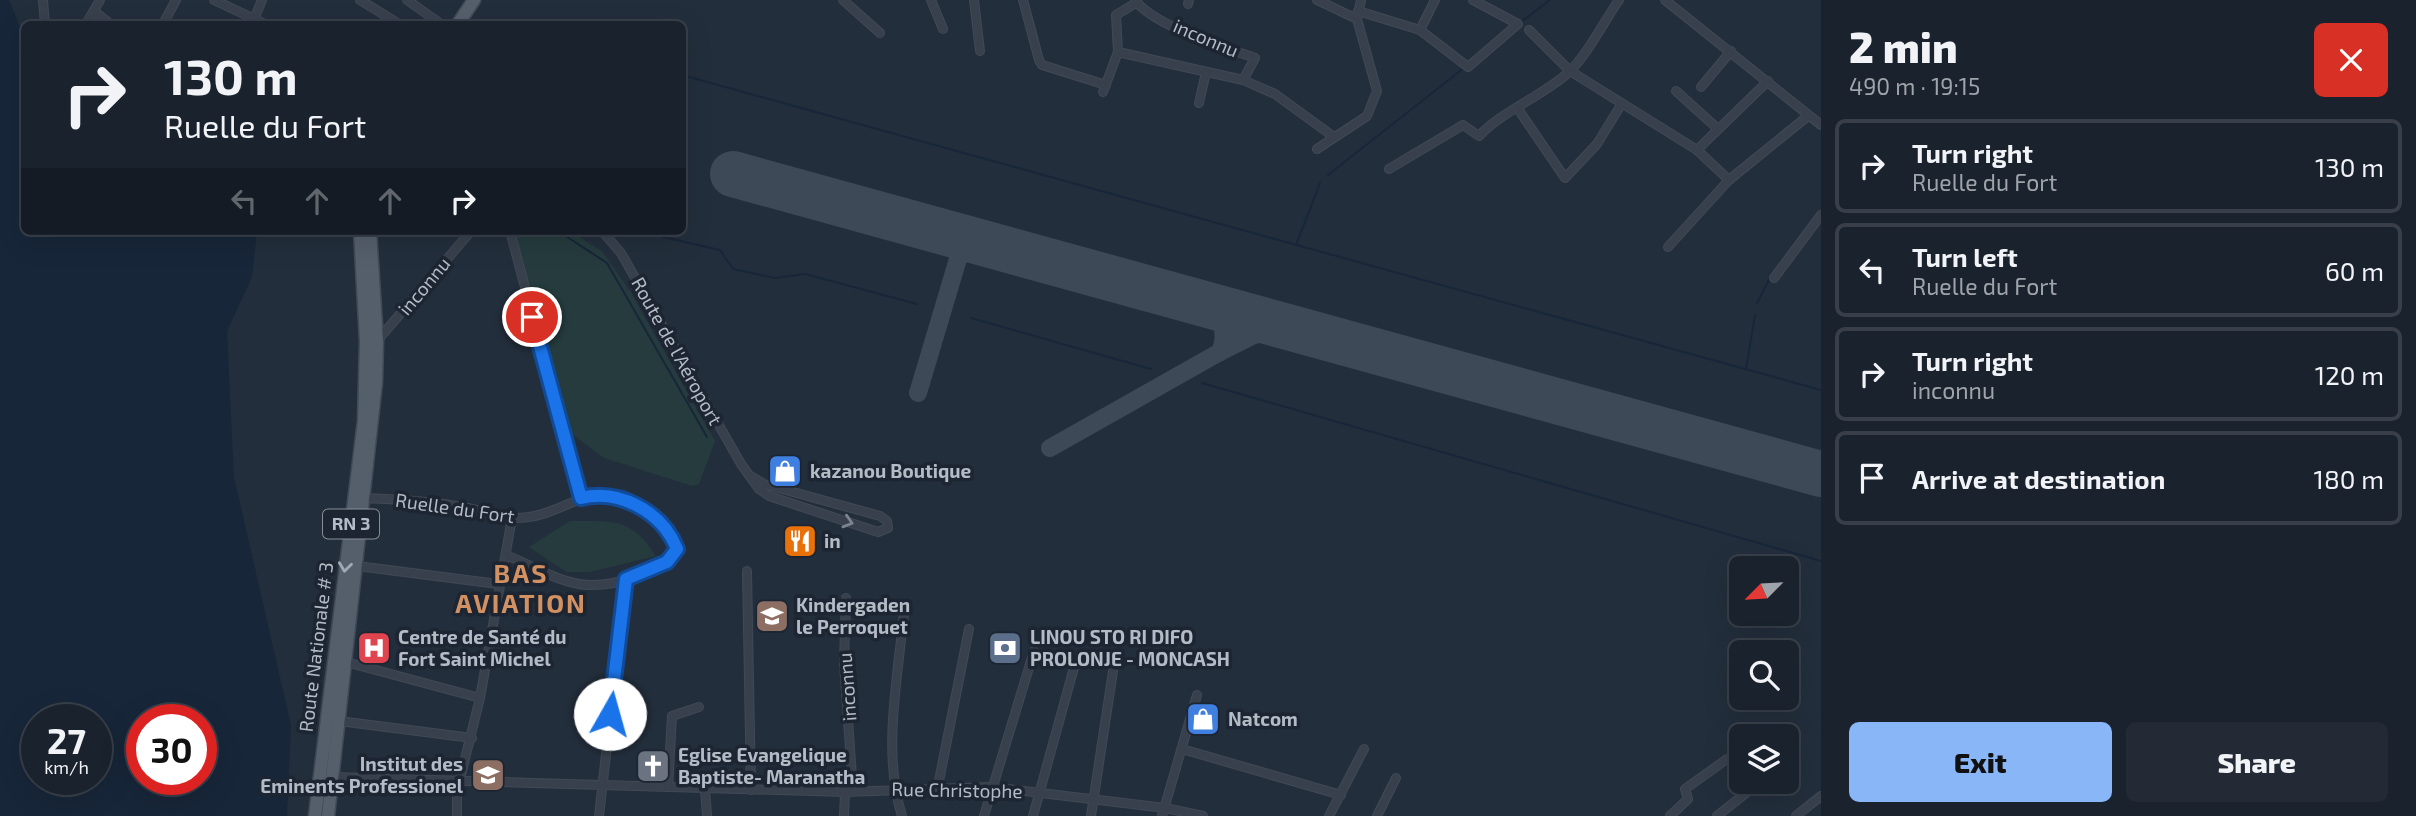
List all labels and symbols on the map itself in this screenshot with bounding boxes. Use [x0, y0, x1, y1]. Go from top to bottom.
street label: inconnu [1170, 14, 1242, 62]
street label: inconnu [393, 252, 454, 319]
street label: Route de l'Aéroport [627, 273, 728, 429]
pin [502, 287, 562, 347]
shop icon: kazanou Boutique [766, 452, 804, 490]
place label: kazanou Boutique [810, 459, 971, 482]
street label: Ruelle du Fort [394, 488, 516, 527]
road number: RN 3 [323, 510, 379, 538]
one-way arrow [842, 514, 854, 529]
restaurant icon: in [781, 522, 819, 560]
place label: in [824, 529, 841, 552]
north arrow [1729, 556, 1799, 626]
district label: BAS AVIATION [455, 557, 587, 618]
street label: Route Nationale # 3 [294, 561, 337, 733]
one-way arrow [338, 561, 353, 573]
place label: Kindergaden le Perroquet [796, 593, 910, 638]
school or university icon: Kindergaden le Perroquet [753, 597, 791, 635]
place label: Centre de Santé du Fort Saint Michel [398, 625, 567, 670]
place label: LINOU STO RI DIFO PROLONJE - MONCASH [1030, 625, 1230, 670]
hospital icon: Centre de Santé du Fort Saint Michel [355, 629, 393, 667]
bank icon: LINOU STO RI DIFO PROLONJE - MONCASH [986, 629, 1024, 667]
street label: inconnu [833, 652, 860, 722]
position arrow [573, 677, 647, 751]
shop icon: Natcom [1184, 700, 1222, 738]
speed limit sign: 30 [126, 704, 217, 795]
place label: Natcom [1228, 707, 1298, 730]
place label: Eglise Evangelique Baptiste- Maranatha [678, 743, 865, 788]
church icon: Eglise Evangelique Baptiste- Maranatha [634, 747, 672, 785]
place label: Institut des Eminents Professionel [260, 752, 464, 797]
school or university icon: Institut des Eminents Professionel [469, 756, 507, 794]
street label: Rue Christophe [891, 777, 1023, 802]

